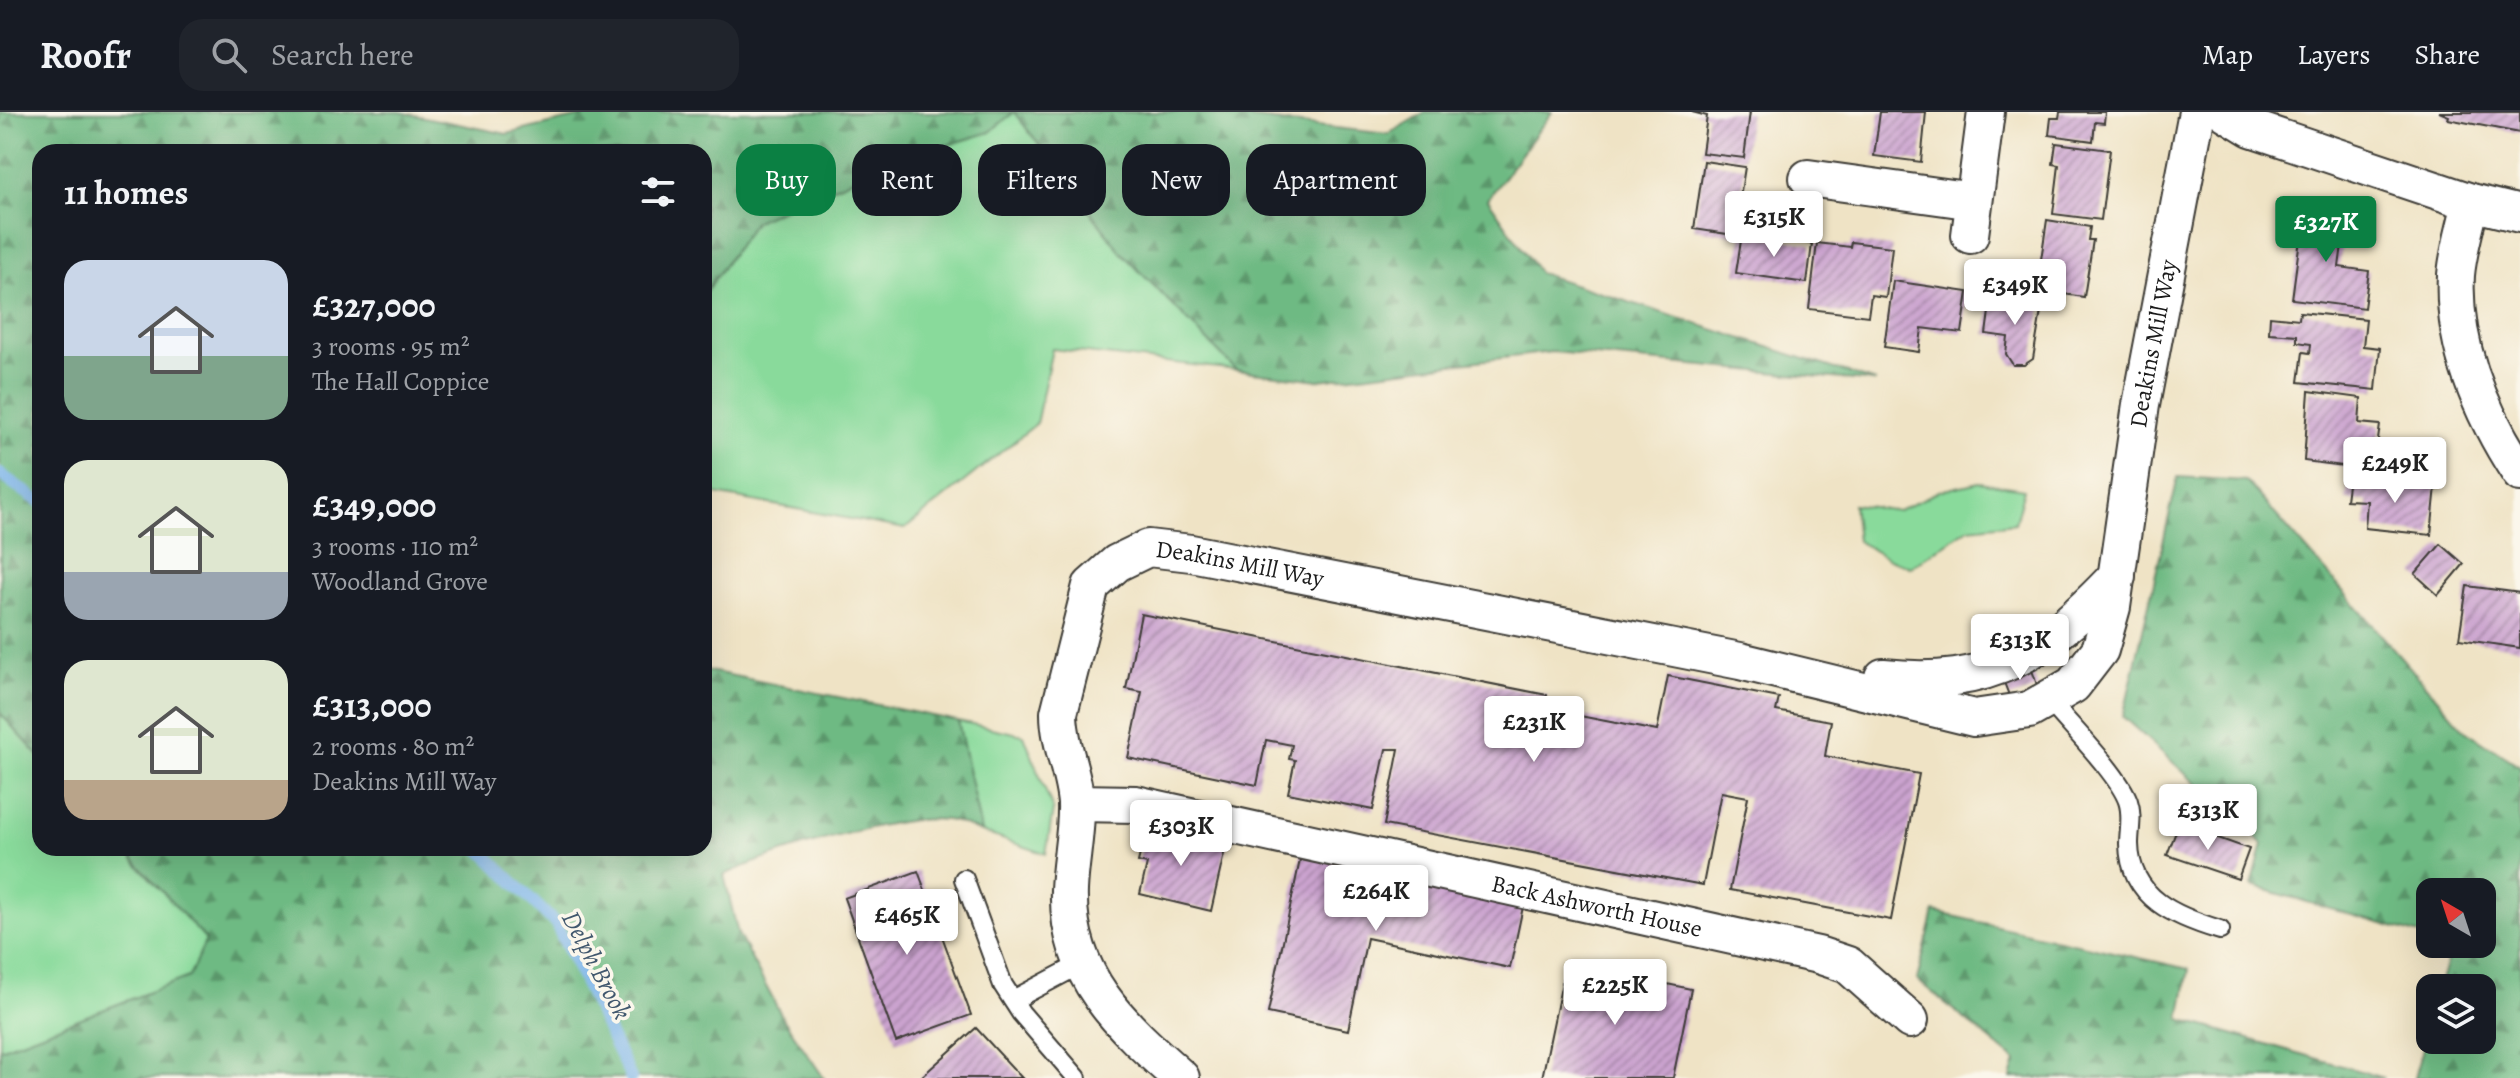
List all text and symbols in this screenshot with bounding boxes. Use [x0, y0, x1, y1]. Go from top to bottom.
search box [179, 19, 739, 91]
text: Roofr [40, 29, 131, 81]
icon: search [207, 33, 251, 77]
text: Search here [271, 35, 414, 75]
text: Map [2202, 36, 2253, 74]
text: Layers [2297, 36, 2370, 74]
text: Share [2414, 36, 2480, 74]
chip: Buy [736, 144, 836, 216]
chip: Rent [852, 144, 962, 216]
chip: Filters [978, 144, 1106, 216]
chip: New [1122, 144, 1230, 216]
chip: Apartment [1246, 144, 1426, 216]
text: 11 homes [64, 169, 188, 216]
icon: filters [636, 170, 680, 214]
pin: £315K [1718, 191, 1830, 259]
pin: £327K [2270, 196, 2382, 264]
text: £315K [1743, 199, 1805, 234]
text: £327K [2293, 204, 2359, 239]
street label: Deakins Mill Way [2122, 257, 2184, 430]
pin: £349K [1959, 259, 2071, 327]
text: £349K [1982, 267, 2048, 302]
text: £327,000 [312, 282, 436, 329]
icon: home [128, 292, 224, 388]
text: 3 rooms · 95 m² [312, 329, 469, 364]
text: The Hall Coppice [312, 364, 489, 399]
pin: £249K [2339, 437, 2451, 505]
text: £249K [2361, 445, 2429, 480]
text: £349,000 [312, 482, 436, 529]
icon: home [128, 492, 224, 588]
text: 3 rooms · 110 m² [312, 529, 478, 564]
street label: Deakins Mill Way [1154, 533, 1327, 595]
text: Woodland Grove [312, 564, 488, 599]
pin: £313K [1964, 614, 2076, 682]
text: £313K [1989, 622, 2051, 657]
text: £313,000 [312, 682, 432, 729]
icon: home [128, 692, 224, 788]
pin: £231K [1478, 696, 1590, 764]
text: £231K [1502, 704, 1566, 739]
text: 2 rooms · 80 m² [312, 729, 474, 764]
text: Deakins Mill Way [312, 764, 496, 799]
pin: £313K [2152, 784, 2264, 852]
text: £313K [2177, 792, 2239, 827]
pin: £303K [1125, 800, 1237, 868]
text: £303K [1148, 808, 1214, 843]
pin: £264K [1320, 865, 1432, 933]
street label: Back Ashworth House [1489, 867, 1705, 945]
text: £264K [1342, 873, 1410, 908]
north arrow [2416, 878, 2496, 958]
map controls [2416, 878, 2496, 1054]
pin: £465K [851, 889, 963, 957]
text: £465K [874, 897, 940, 932]
water label: Delph Brook [553, 905, 640, 1026]
pin: £225K [1559, 959, 1671, 1027]
text: £225K [1582, 967, 1648, 1002]
button: layers [2416, 974, 2496, 1054]

